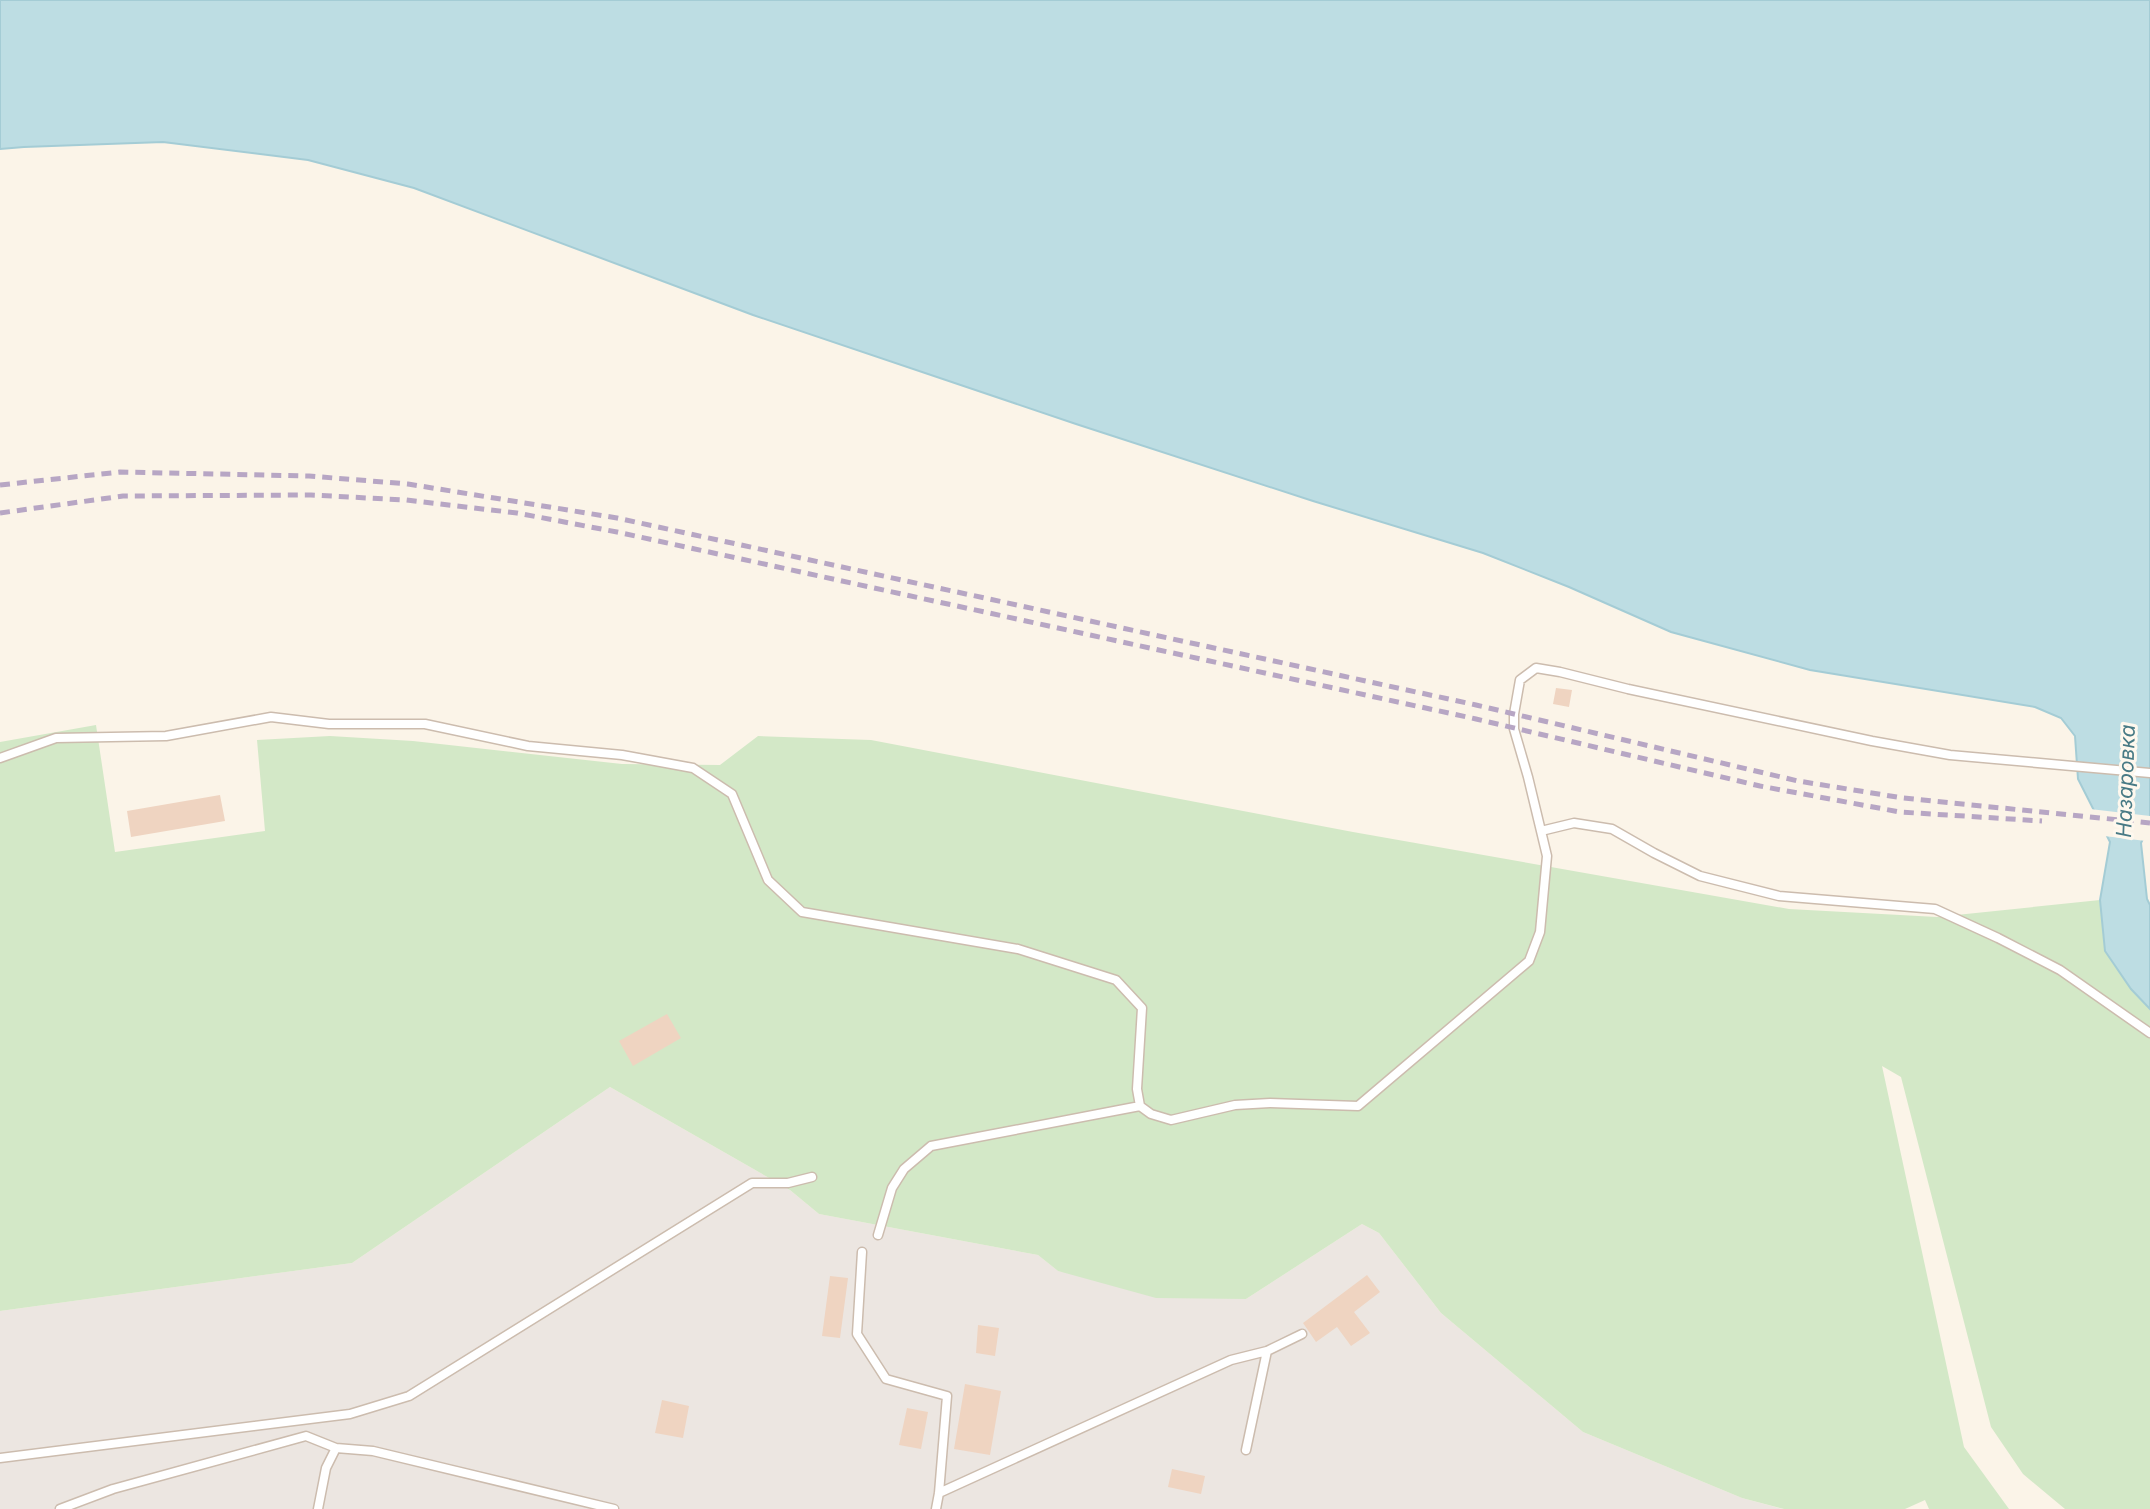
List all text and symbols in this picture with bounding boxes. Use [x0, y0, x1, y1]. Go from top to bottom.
water label: Назаровка [2111, 724, 2140, 838]

